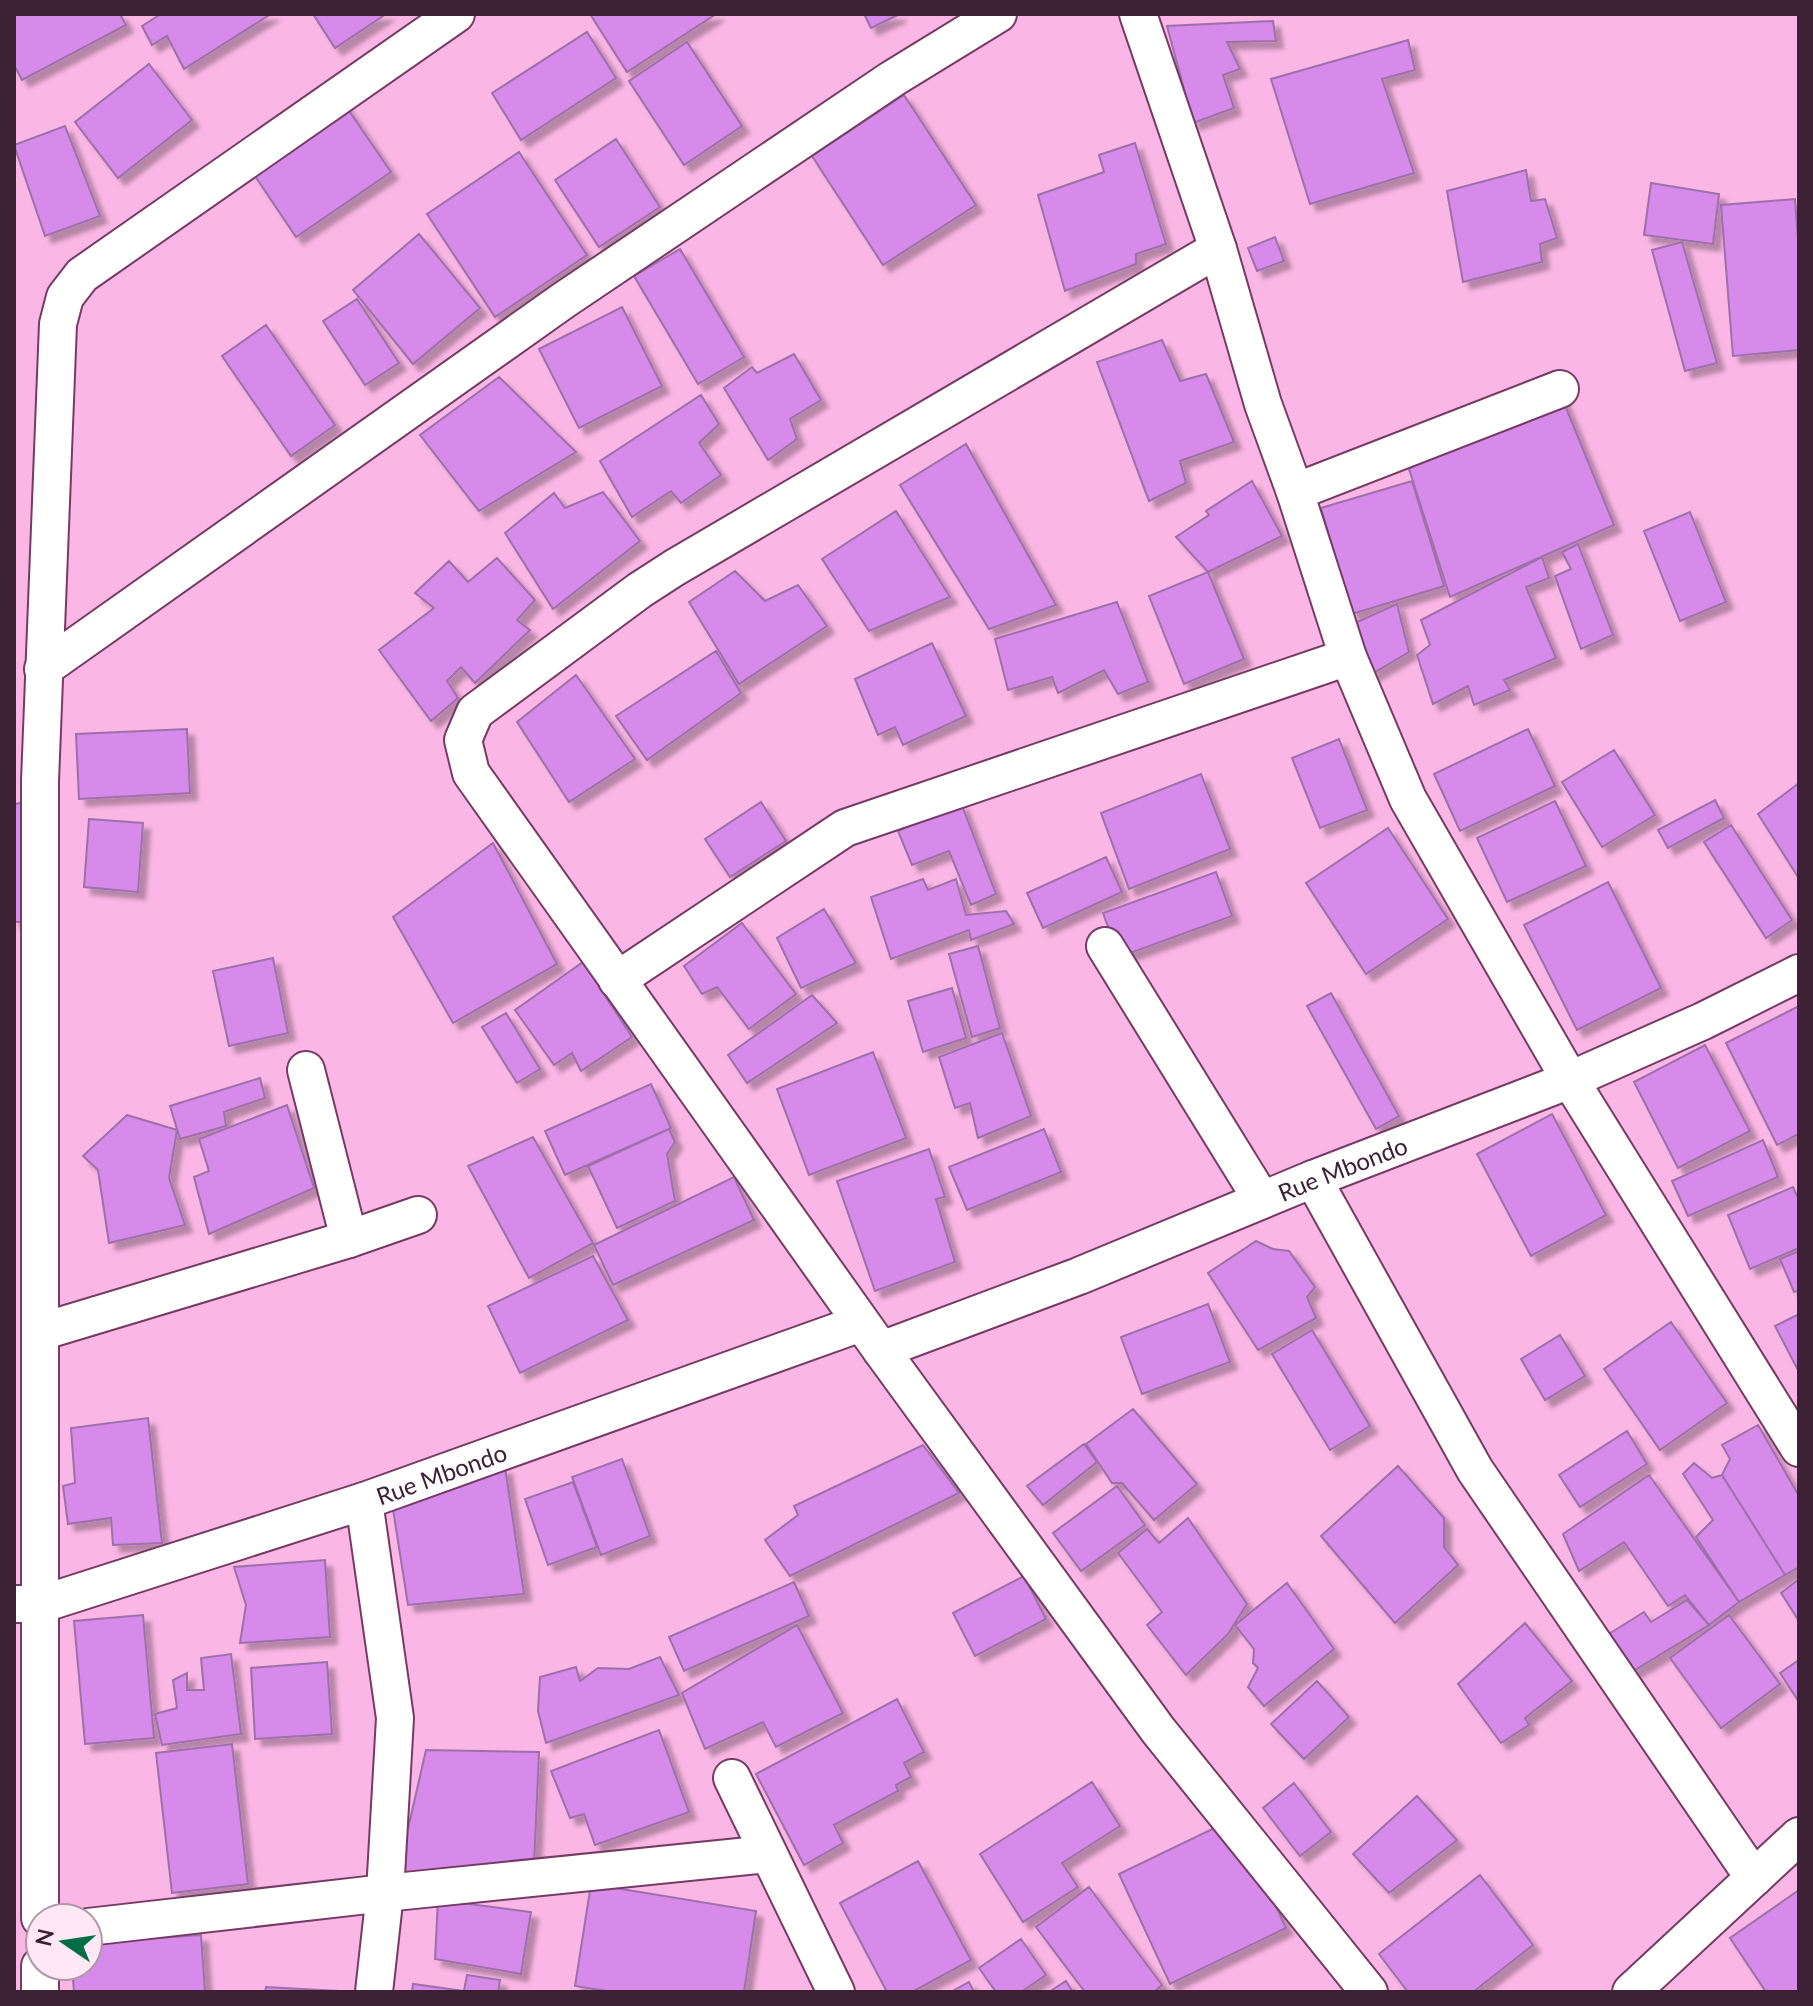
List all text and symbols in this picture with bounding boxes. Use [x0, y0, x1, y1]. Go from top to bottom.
street label: Rue Mbondo [1273, 1130, 1411, 1207]
street label: Rue Mbondo [372, 1437, 510, 1510]
north arrow [24, 1902, 104, 1982]
text: N [29, 1926, 59, 1949]

